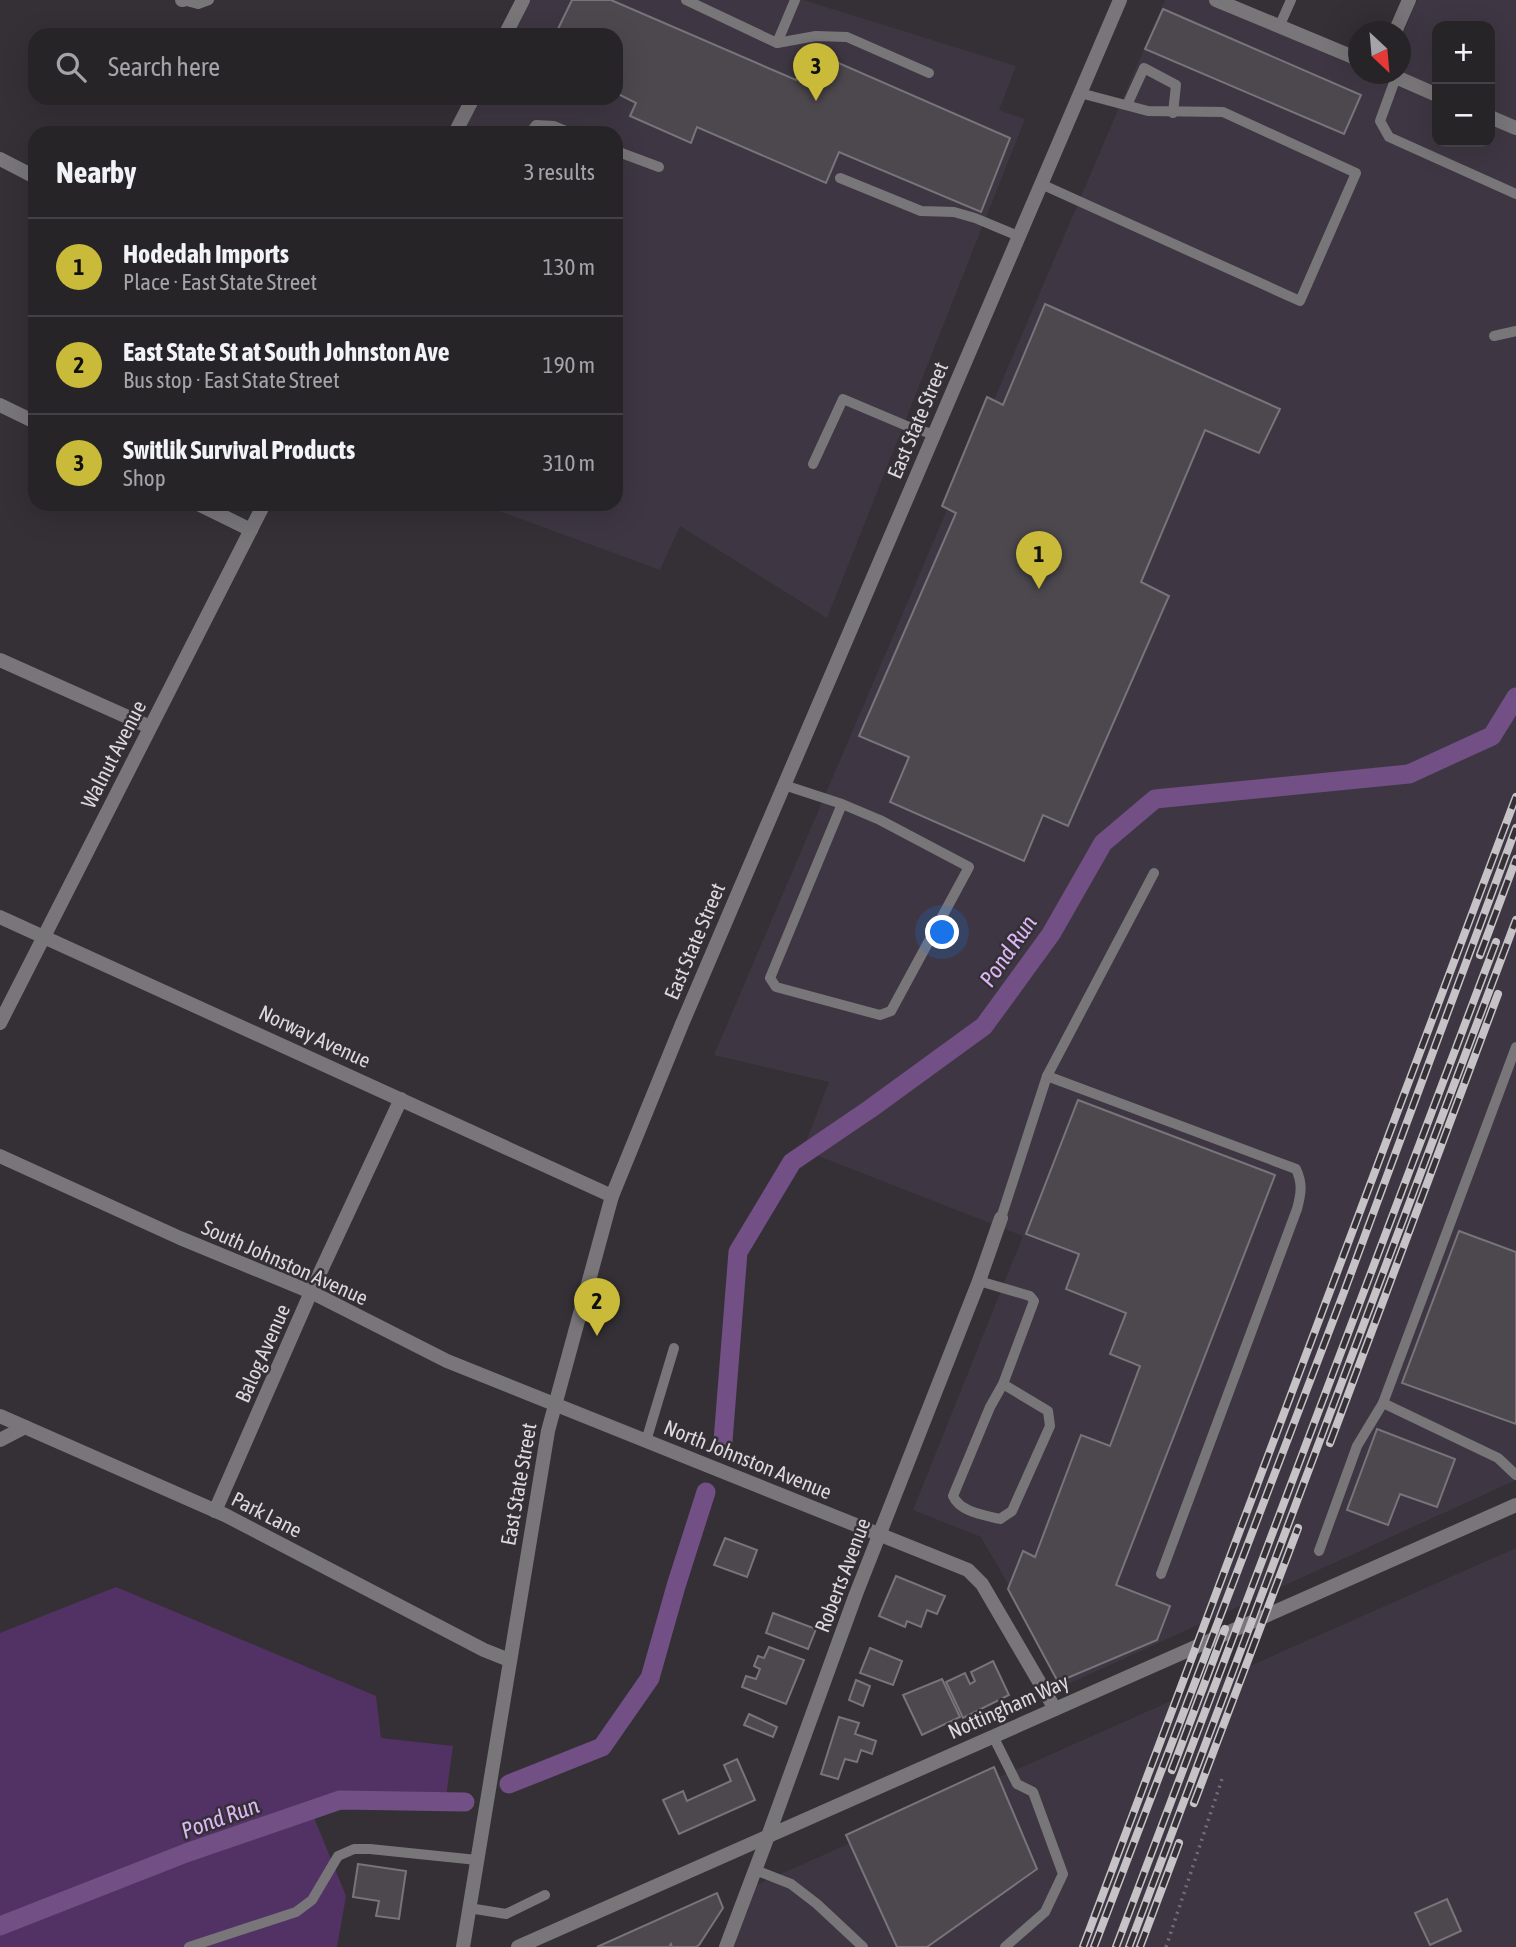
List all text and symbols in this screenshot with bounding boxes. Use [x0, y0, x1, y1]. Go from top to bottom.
north arrow [1348, 21, 1411, 84]
map controls [1432, 21, 1495, 147]
button: + [1432, 21, 1495, 84]
search box [28, 28, 623, 105]
pin: 3 [793, 43, 839, 101]
icon: search [52, 48, 90, 86]
text: Search here [108, 52, 220, 82]
button: − [1432, 84, 1495, 147]
text: Nearby [56, 155, 136, 189]
text: 3 results [524, 159, 595, 185]
text: Hodedah Imports [123, 239, 289, 269]
text: 1 [74, 254, 84, 280]
text: 130 m [543, 254, 595, 280]
text: Place · East State Street [123, 269, 317, 295]
text: East State St at South Johnston Ave [123, 337, 450, 367]
text: 2 [74, 352, 84, 378]
text: 190 m [543, 352, 595, 378]
street label: East State Street [882, 358, 952, 482]
text: Bus stop · East State Street [123, 367, 340, 393]
text: Switlik Survival Products [123, 435, 355, 465]
text: 3 [74, 450, 84, 476]
text: 310 m [543, 450, 595, 476]
text: Shop [123, 465, 166, 491]
pin: 1 [1016, 531, 1062, 589]
street label: Walnut Avenue [76, 696, 150, 812]
street label: East State Street [659, 879, 729, 1003]
water label: Pond Run [974, 910, 1042, 992]
your location [925, 915, 959, 949]
street label: Norway Avenue [255, 1000, 375, 1072]
street label: South Johnston Avenue [198, 1215, 372, 1309]
pin: 2 [574, 1278, 620, 1336]
street label: Balog Avenue [230, 1300, 294, 1406]
street label: North Johnston Avenue [661, 1414, 835, 1504]
street label: East State Street [495, 1421, 541, 1547]
street label: Park Lane [228, 1486, 306, 1542]
street label: Roberts Avenue [809, 1515, 875, 1635]
street label: Nottingham Way [944, 1669, 1072, 1743]
water label: Pond Run [178, 1792, 262, 1844]

